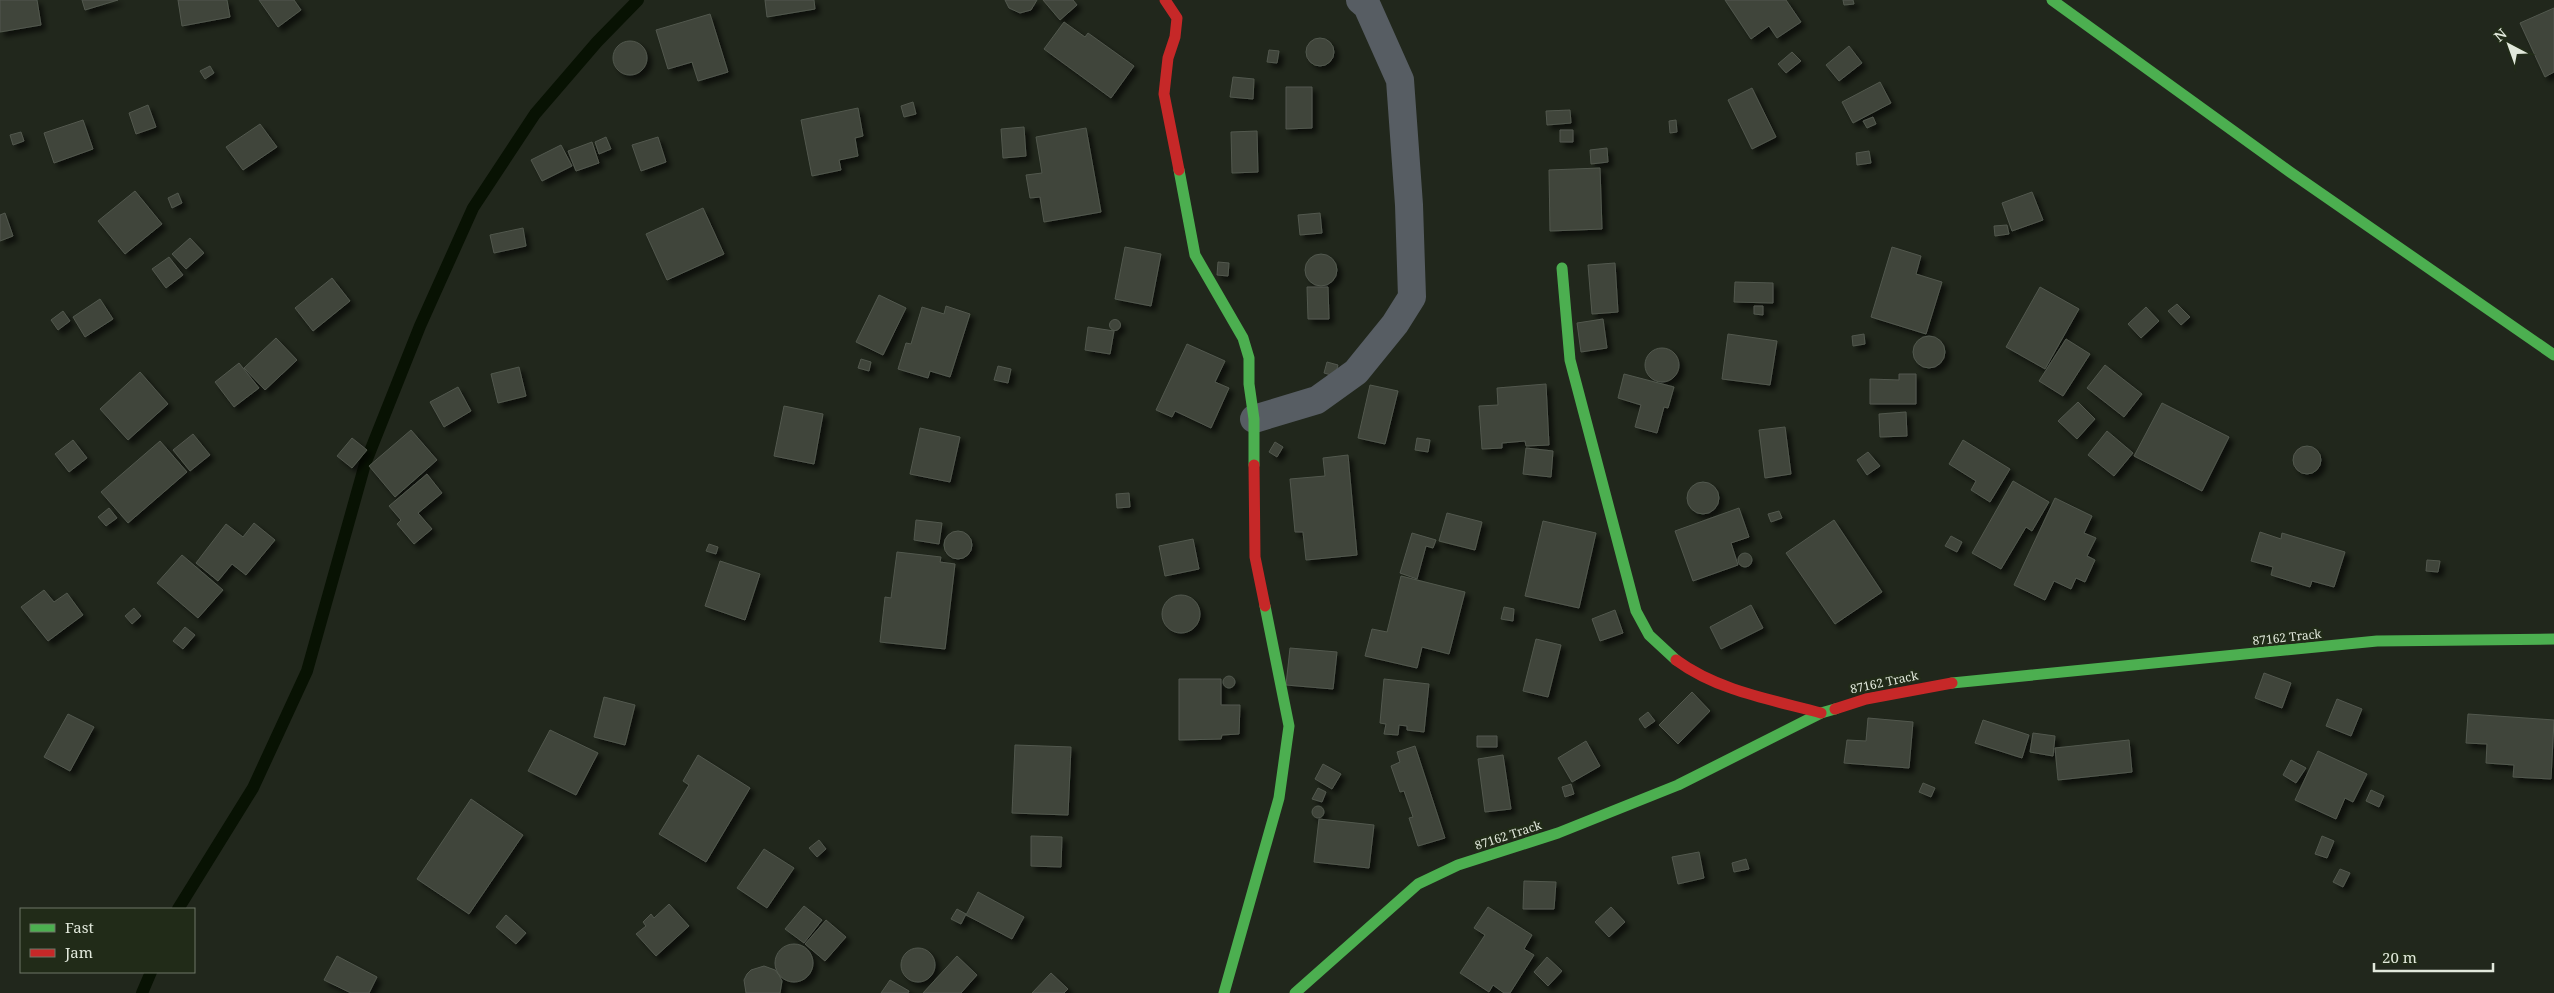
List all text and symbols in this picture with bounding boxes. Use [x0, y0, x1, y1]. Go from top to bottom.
north arrow [2484, 20, 2534, 70]
text: N [2490, 24, 2511, 46]
street label: 87162 Track [2252, 625, 2323, 649]
street label: 87162 Track [1848, 666, 1921, 697]
street label: 87162 Track [1473, 816, 1544, 854]
legend [20, 908, 195, 973]
text: Fast [65, 917, 94, 937]
scale bar [2374, 940, 2493, 972]
text: Jam [64, 942, 93, 962]
text: 20 m [2382, 947, 2417, 967]

